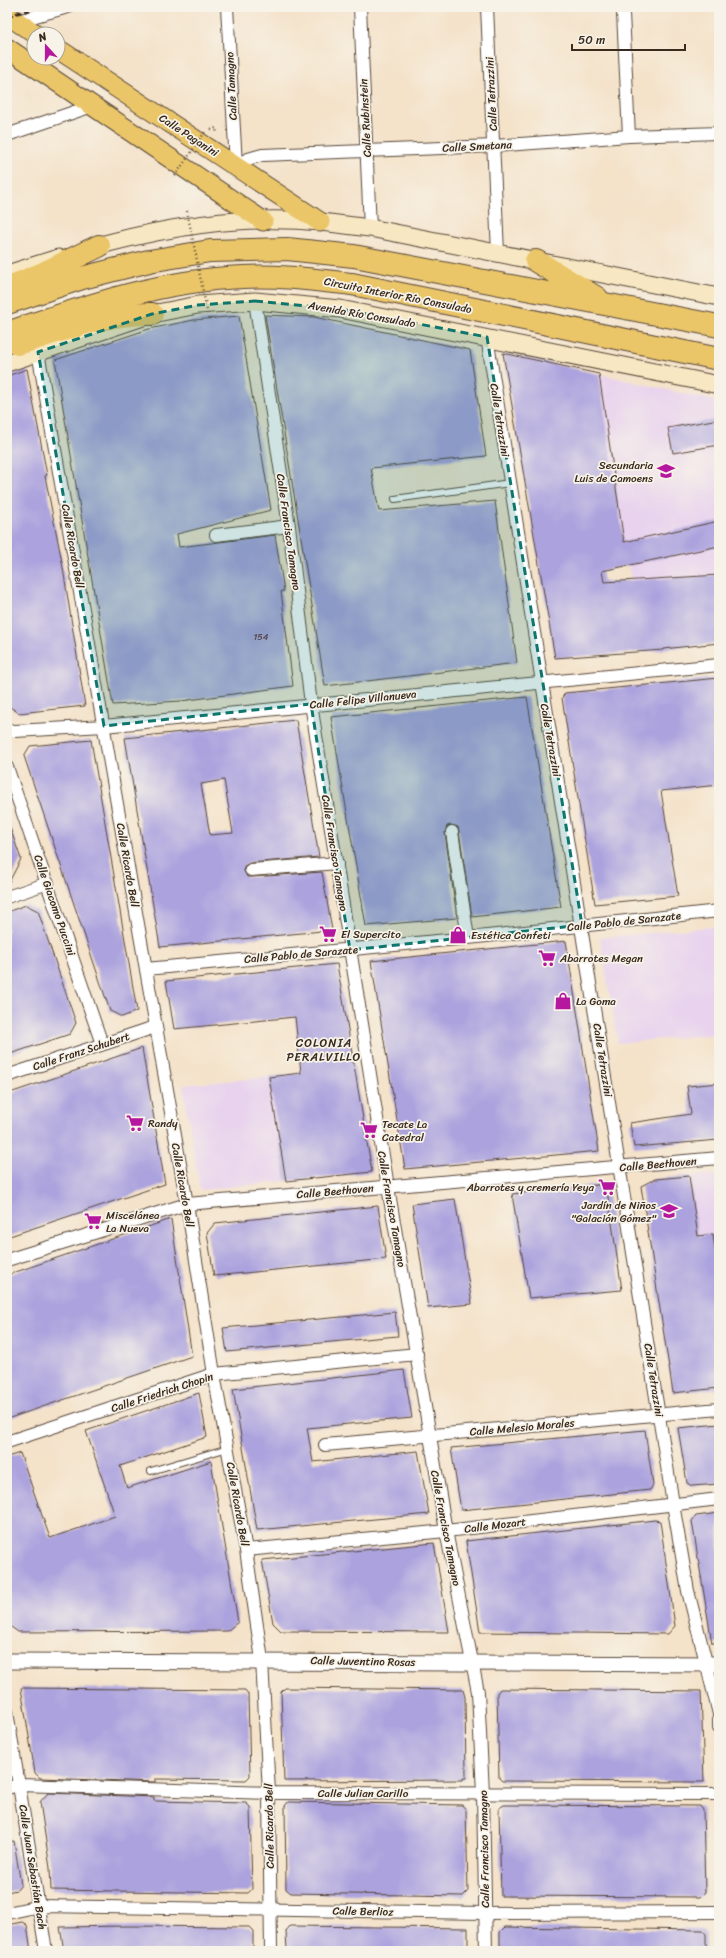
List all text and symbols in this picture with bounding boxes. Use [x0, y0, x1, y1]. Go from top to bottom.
north arrow [26, 26, 66, 66]
scale bar [572, 26, 685, 52]
text: N [35, 27, 50, 48]
text: 50 m [578, 29, 605, 51]
street label: Calle Tamagno [220, 51, 243, 121]
street label: Calle Tetrazzini [480, 55, 503, 132]
street label: Calle Rubinstein [354, 78, 377, 158]
street label: Calle Paganini [155, 109, 223, 162]
street label: Calle Smetana [442, 135, 513, 158]
street label: Circuito Interior Río Consulado [322, 272, 474, 319]
street label: Avenida Río Consulado [306, 296, 417, 333]
street label: Calle Tetrazzini [484, 382, 515, 459]
place label: Secundaria Luis de Camoens [574, 456, 654, 488]
school or university icon: Secundaria Luis de Camoens [656, 461, 676, 481]
street label: Calle Francisco Tamagno [271, 472, 306, 592]
street label: Calle Ricardo Bell [56, 502, 89, 591]
house number: 154 [254, 629, 269, 645]
street label: Calle Felipe Villanueva [309, 684, 418, 715]
street label: Calle Tetrazzini [535, 702, 566, 779]
street label: Calle Francisco Tamagno [316, 793, 353, 913]
street label: Calle Ricardo Bell [111, 821, 144, 910]
street label: Calle Giacomo Puccini [28, 852, 81, 959]
street label: Calle Pablo de Sarazate [566, 906, 683, 937]
supermarket icon: El Supercito [318, 924, 338, 944]
place label: El Supercito [341, 925, 401, 944]
shop icon: Estética Confeti [448, 925, 468, 945]
place label: Estética Confeti [471, 926, 551, 945]
street label: Calle Pablo de Sarazate [243, 940, 359, 969]
supermarket icon: Abarrotes Megan [537, 948, 557, 968]
place label: Abarrotes Megan [559, 949, 643, 968]
shop icon: La Goma [553, 991, 573, 1011]
place label: La Goma [576, 992, 616, 1011]
street label: Calle Tetrazzini [587, 1022, 618, 1099]
street label: Calle Franz Schubert [30, 1027, 132, 1076]
district label: COLONIA PERALVILLO [287, 1032, 361, 1068]
supermarket icon: Randy [125, 1113, 145, 1133]
place label: Randy [148, 1114, 178, 1133]
place label: Tecate La Catedral [382, 1115, 428, 1147]
supermarket icon: Tecate La Catedral [359, 1120, 379, 1140]
street label: Calle Ricardo Bell [166, 1141, 199, 1230]
street label: Calle Francisco Tamagno [372, 1149, 411, 1269]
street label: Calle Beethoven [619, 1152, 697, 1177]
supermarket icon: Abarrotes y cremería Yeya [597, 1177, 617, 1197]
place label: Abarrotes y cremería Yeya [466, 1178, 594, 1197]
street label: Calle Beethoven [296, 1179, 374, 1204]
place label: Jardín de Niños "Galación Gómez" [571, 1196, 657, 1228]
school or university icon: Jardín de Niños "Galación Gómez" [659, 1201, 679, 1221]
place label: Miscelánea La Nueva [106, 1206, 160, 1238]
supermarket icon: Miscelánea La Nueva [83, 1211, 103, 1231]
street label: Calle Tetrazzini [638, 1342, 669, 1419]
street label: Calle Friedrich Chopin [108, 1367, 216, 1418]
street label: Calle Melesio Morales [469, 1413, 576, 1442]
street label: Calle Ricardo Bell [221, 1460, 254, 1549]
street label: Calle Francisco Tamagno [425, 1468, 466, 1588]
street label: Calle Mozart [463, 1512, 527, 1539]
street label: Calle Juventino Rosas [310, 1651, 417, 1672]
street label: Calle Ricardo Bell [259, 1782, 280, 1869]
street label: Calle Julian Carillo [318, 1784, 409, 1803]
street label: Calle Francisco Tamagno [474, 1790, 495, 1908]
street label: Calle Juan Sebastián Bach [13, 1803, 52, 1931]
street label: Calle Berlioz [332, 1901, 394, 1922]

